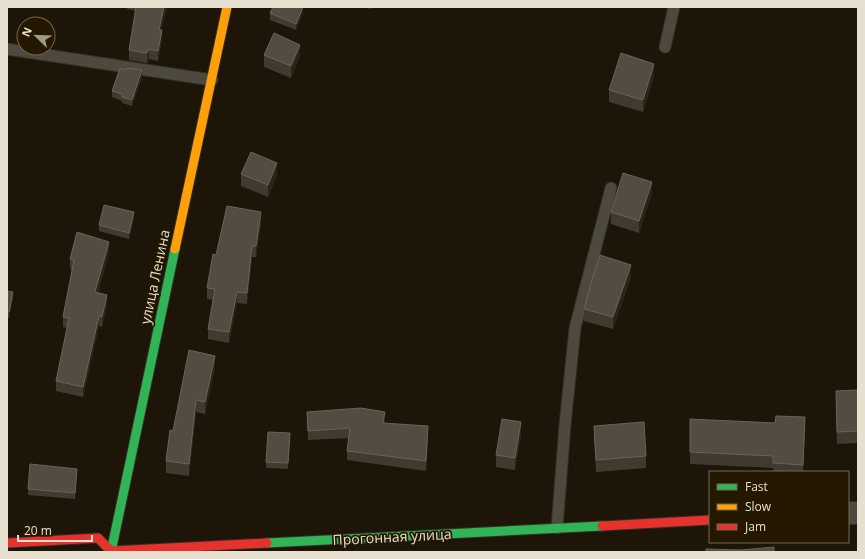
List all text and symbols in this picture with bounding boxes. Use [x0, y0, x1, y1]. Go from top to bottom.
north arrow [16, 16, 56, 56]
text: N [18, 25, 35, 39]
street label: улица Ленина [135, 228, 174, 326]
legend [709, 471, 849, 543]
text: Fast [745, 478, 768, 495]
text: Slow [745, 498, 772, 515]
scale bar [18, 517, 92, 543]
text: Jam [744, 518, 766, 535]
text: 20 m [24, 522, 52, 539]
street label: Прогонная улица [332, 524, 452, 549]

